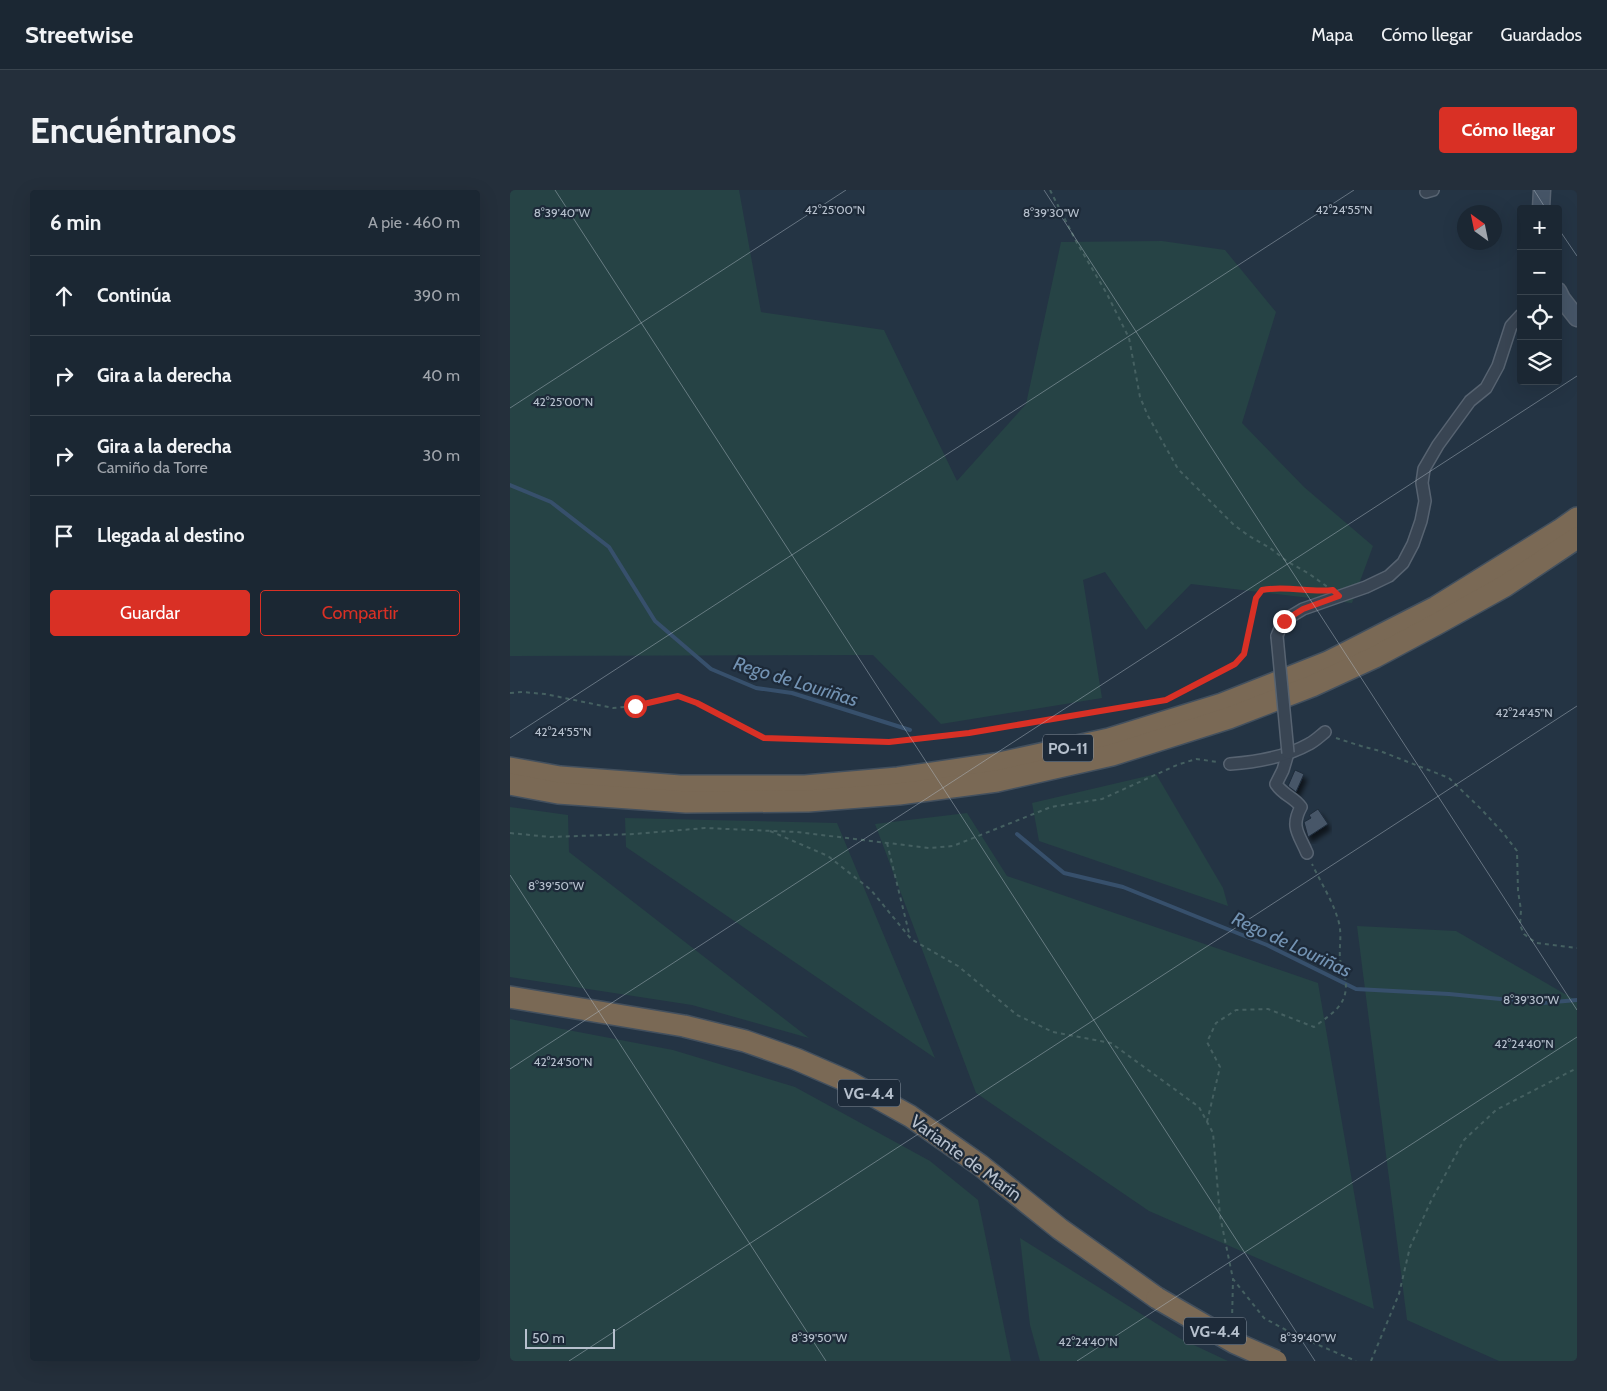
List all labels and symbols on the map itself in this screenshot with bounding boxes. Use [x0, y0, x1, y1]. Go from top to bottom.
text: 42°25'00"N [805, 202, 865, 217]
text: 42°24'55"N [1315, 202, 1373, 217]
text: 8°39'40"W [534, 205, 591, 220]
text: 8°39'30"W [1023, 205, 1080, 220]
north arrow [1457, 205, 1502, 250]
text: 42°25'00"N [533, 394, 593, 409]
route end [1273, 610, 1296, 633]
water label: Rego de Louriñas [731, 652, 861, 711]
route start [624, 695, 647, 718]
text: 42°24'45"N [1495, 705, 1553, 720]
text: 42°24'55"N [534, 724, 592, 739]
road number: PO-11 [1043, 734, 1093, 762]
text: 8°39'50"W [528, 878, 585, 893]
water label: Rego de Louriñas [1228, 907, 1355, 982]
text: 8°39'30"W [1503, 992, 1560, 1007]
text: 42°24'40"N [1494, 1036, 1554, 1051]
text: 42°24'50"N [533, 1054, 593, 1069]
road number: VG-4.4 [838, 1080, 900, 1106]
street label: Variante de Marín [906, 1110, 1026, 1206]
road number: VG-4.4 [1184, 1318, 1246, 1344]
scale bar [525, 1326, 615, 1349]
text: 8°39'50"W [791, 1330, 848, 1345]
text: 8°39'40"W [1280, 1330, 1337, 1345]
text: 42°24'40"N [1058, 1334, 1118, 1349]

